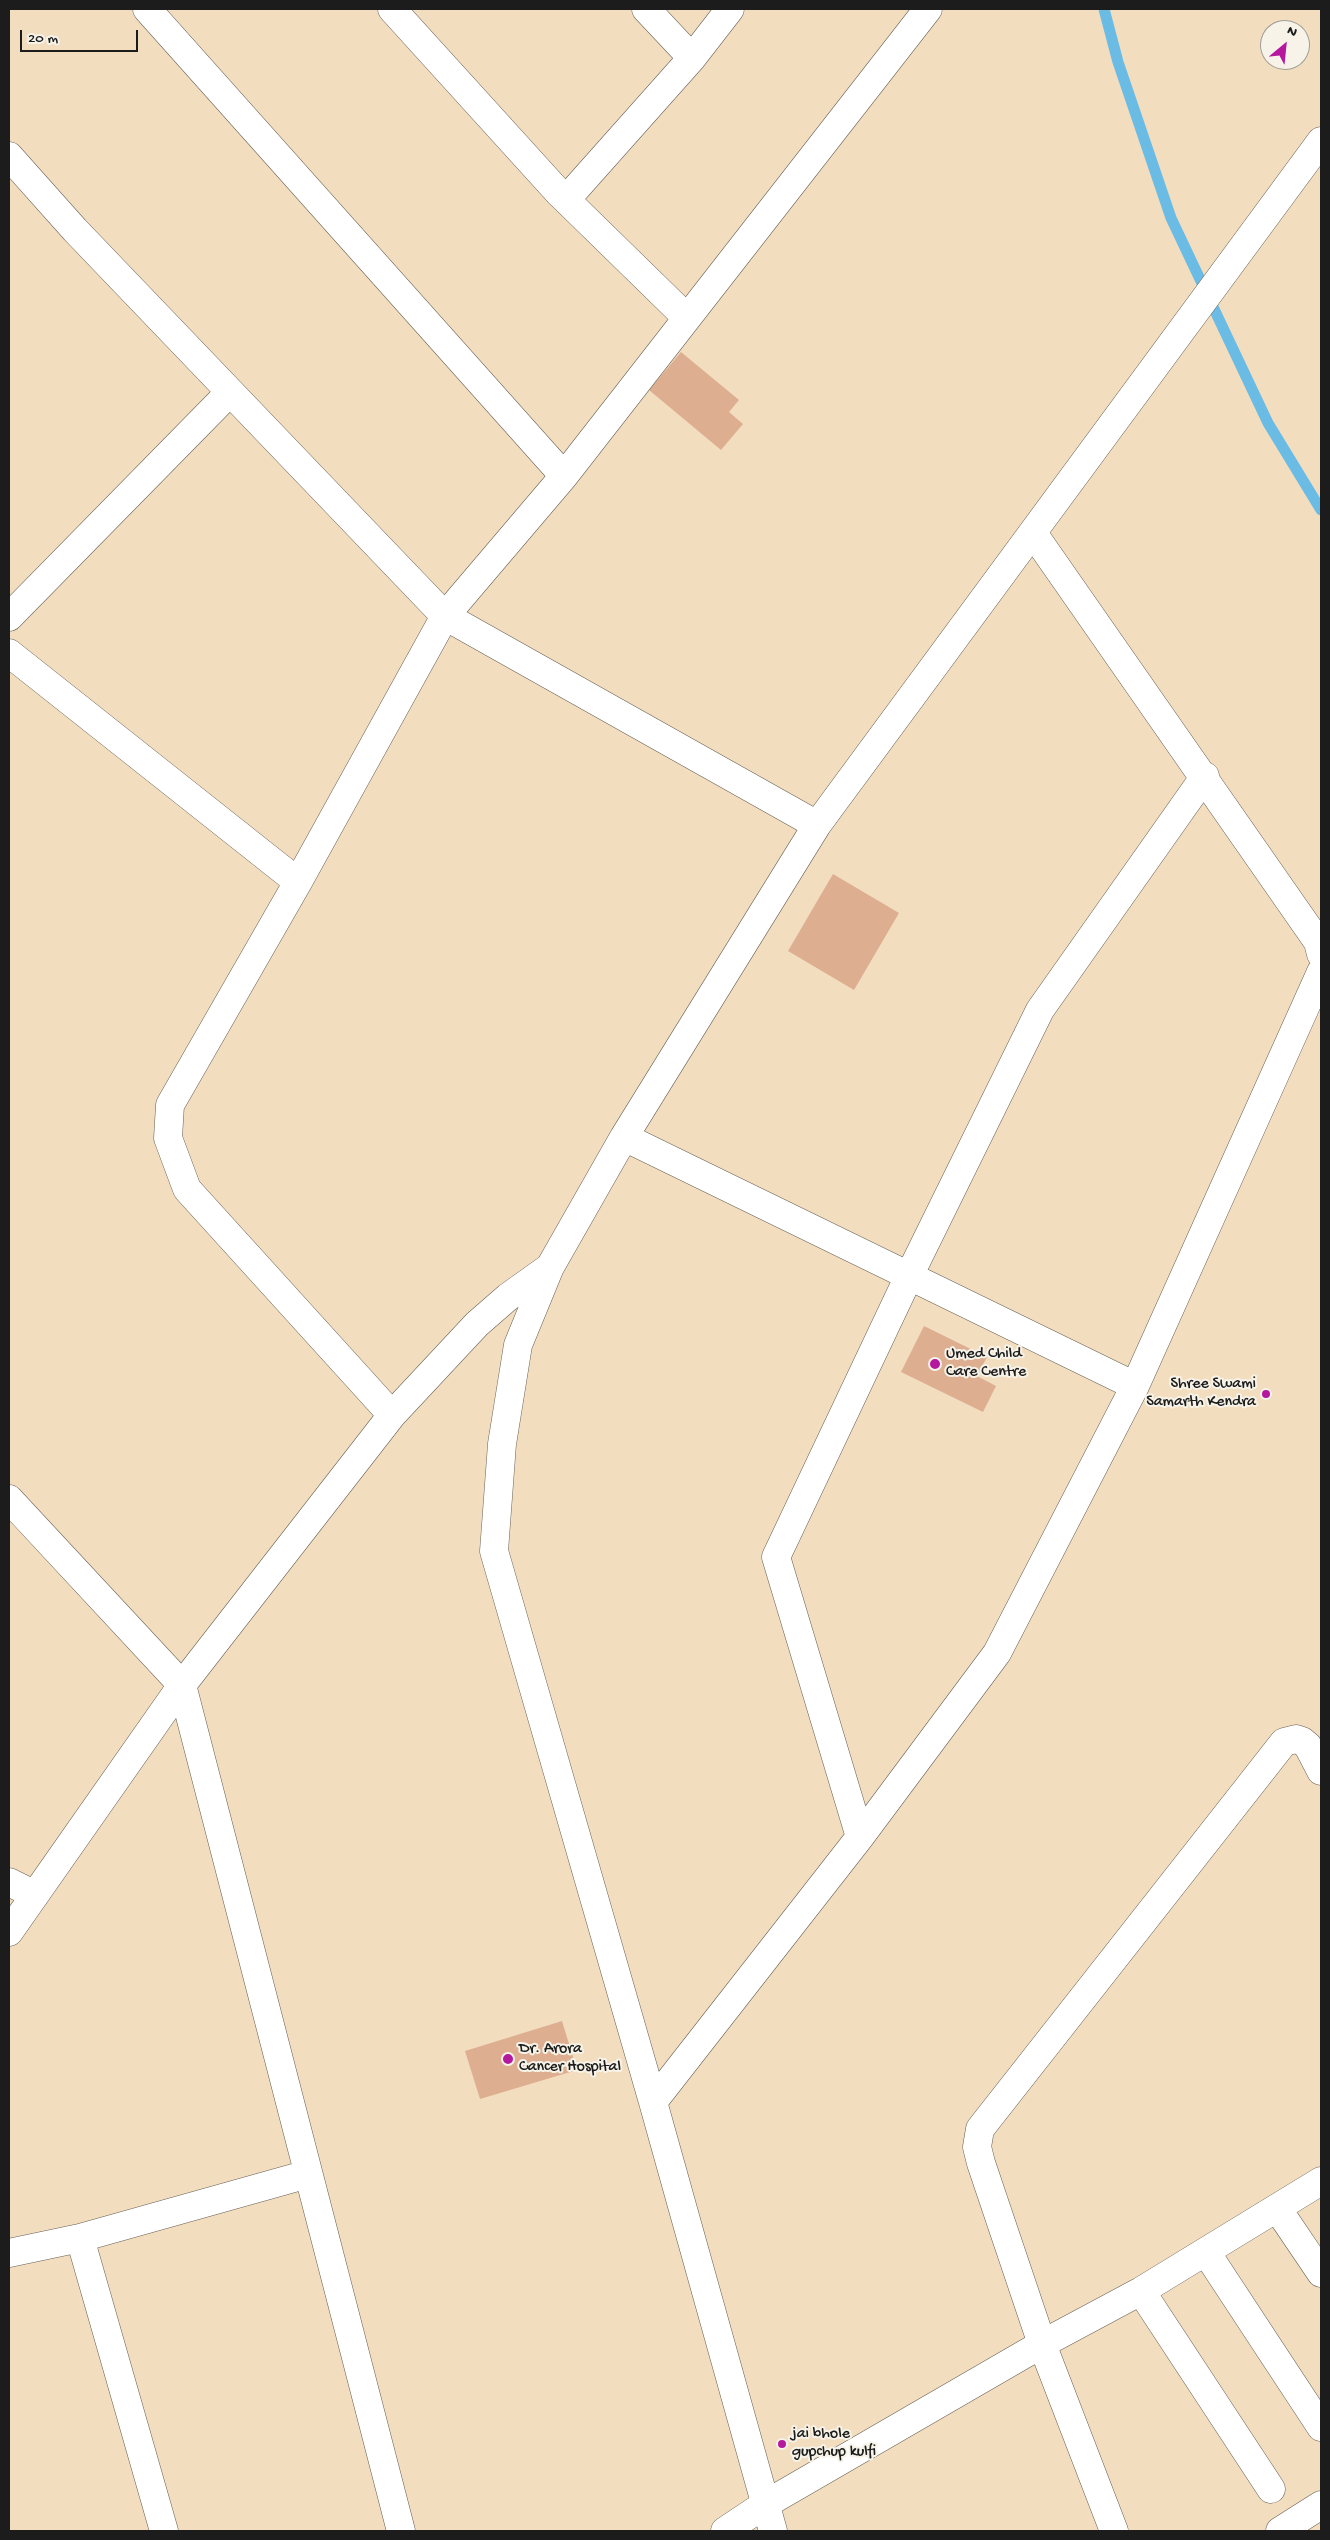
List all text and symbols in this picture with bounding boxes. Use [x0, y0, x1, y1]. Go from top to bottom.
scale bar [22, 20, 140, 52]
north arrow [1260, 20, 1310, 70]
text: N [1284, 23, 1300, 42]
text: 20 m [28, 30, 58, 48]
place label: Umed Child Care Centre [946, 1345, 1026, 1383]
marker: Umed Child Care Centre [928, 1357, 942, 1371]
place label: Shree Swami Samarth Kendra [1146, 1375, 1256, 1413]
marker: Shree Swami Samarth Kendra [1260, 1388, 1272, 1400]
place label: Dr. Arora Cancer Hospital [519, 2040, 621, 2078]
marker: Dr. Arora Cancer Hospital [501, 2052, 515, 2066]
place label: jai bhole gupchup kulfi [792, 2425, 876, 2463]
marker: jai bhole gupchup kulfi [776, 2438, 788, 2450]

